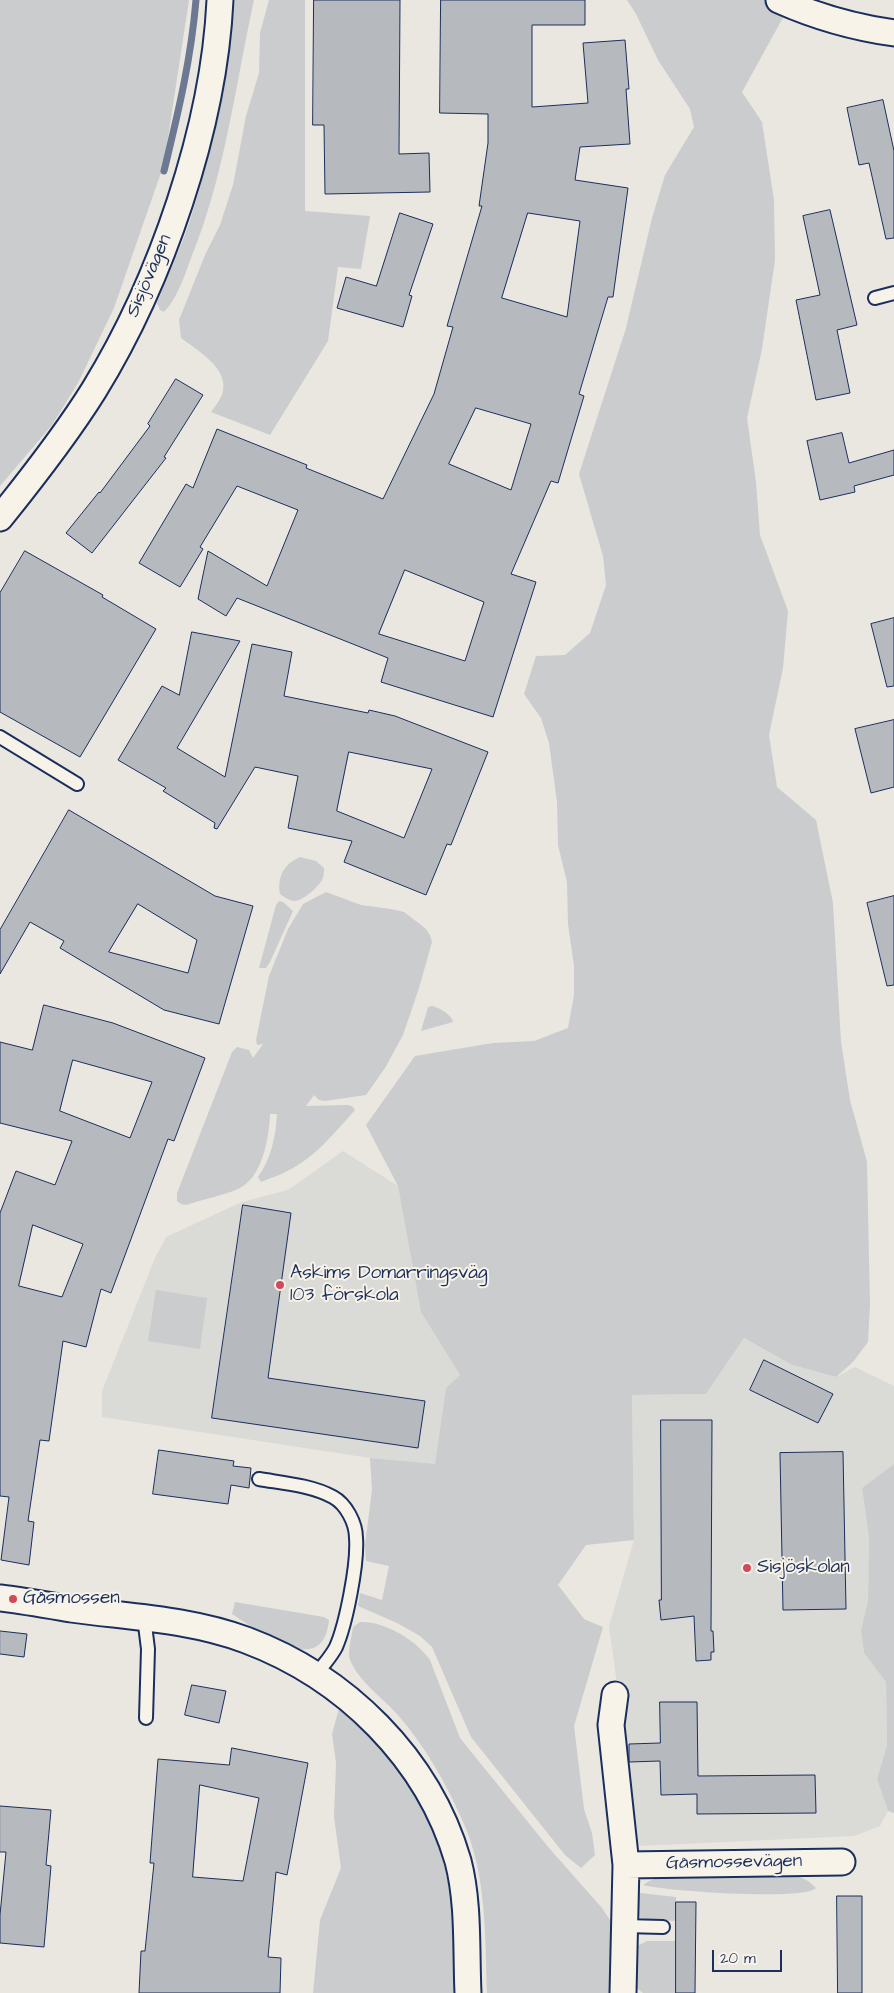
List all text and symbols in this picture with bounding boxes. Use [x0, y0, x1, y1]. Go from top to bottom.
street label: Sisjövägen [122, 231, 178, 321]
place label: Askims Domarringsväg 103 förskola [290, 1263, 488, 1307]
marker: Askims Domarringsväg 103 förskola [274, 1279, 286, 1291]
place label: Sisjöskolan [757, 1557, 850, 1579]
marker: Sisjöskolan [741, 1562, 753, 1574]
place label: Gåsmossen [23, 1588, 120, 1610]
marker: Gåsmossen [7, 1593, 19, 1605]
street label: Gåsmossevägen [666, 1850, 802, 1876]
scale bar [714, 1940, 784, 1972]
text: 20 m [720, 1948, 756, 1969]

